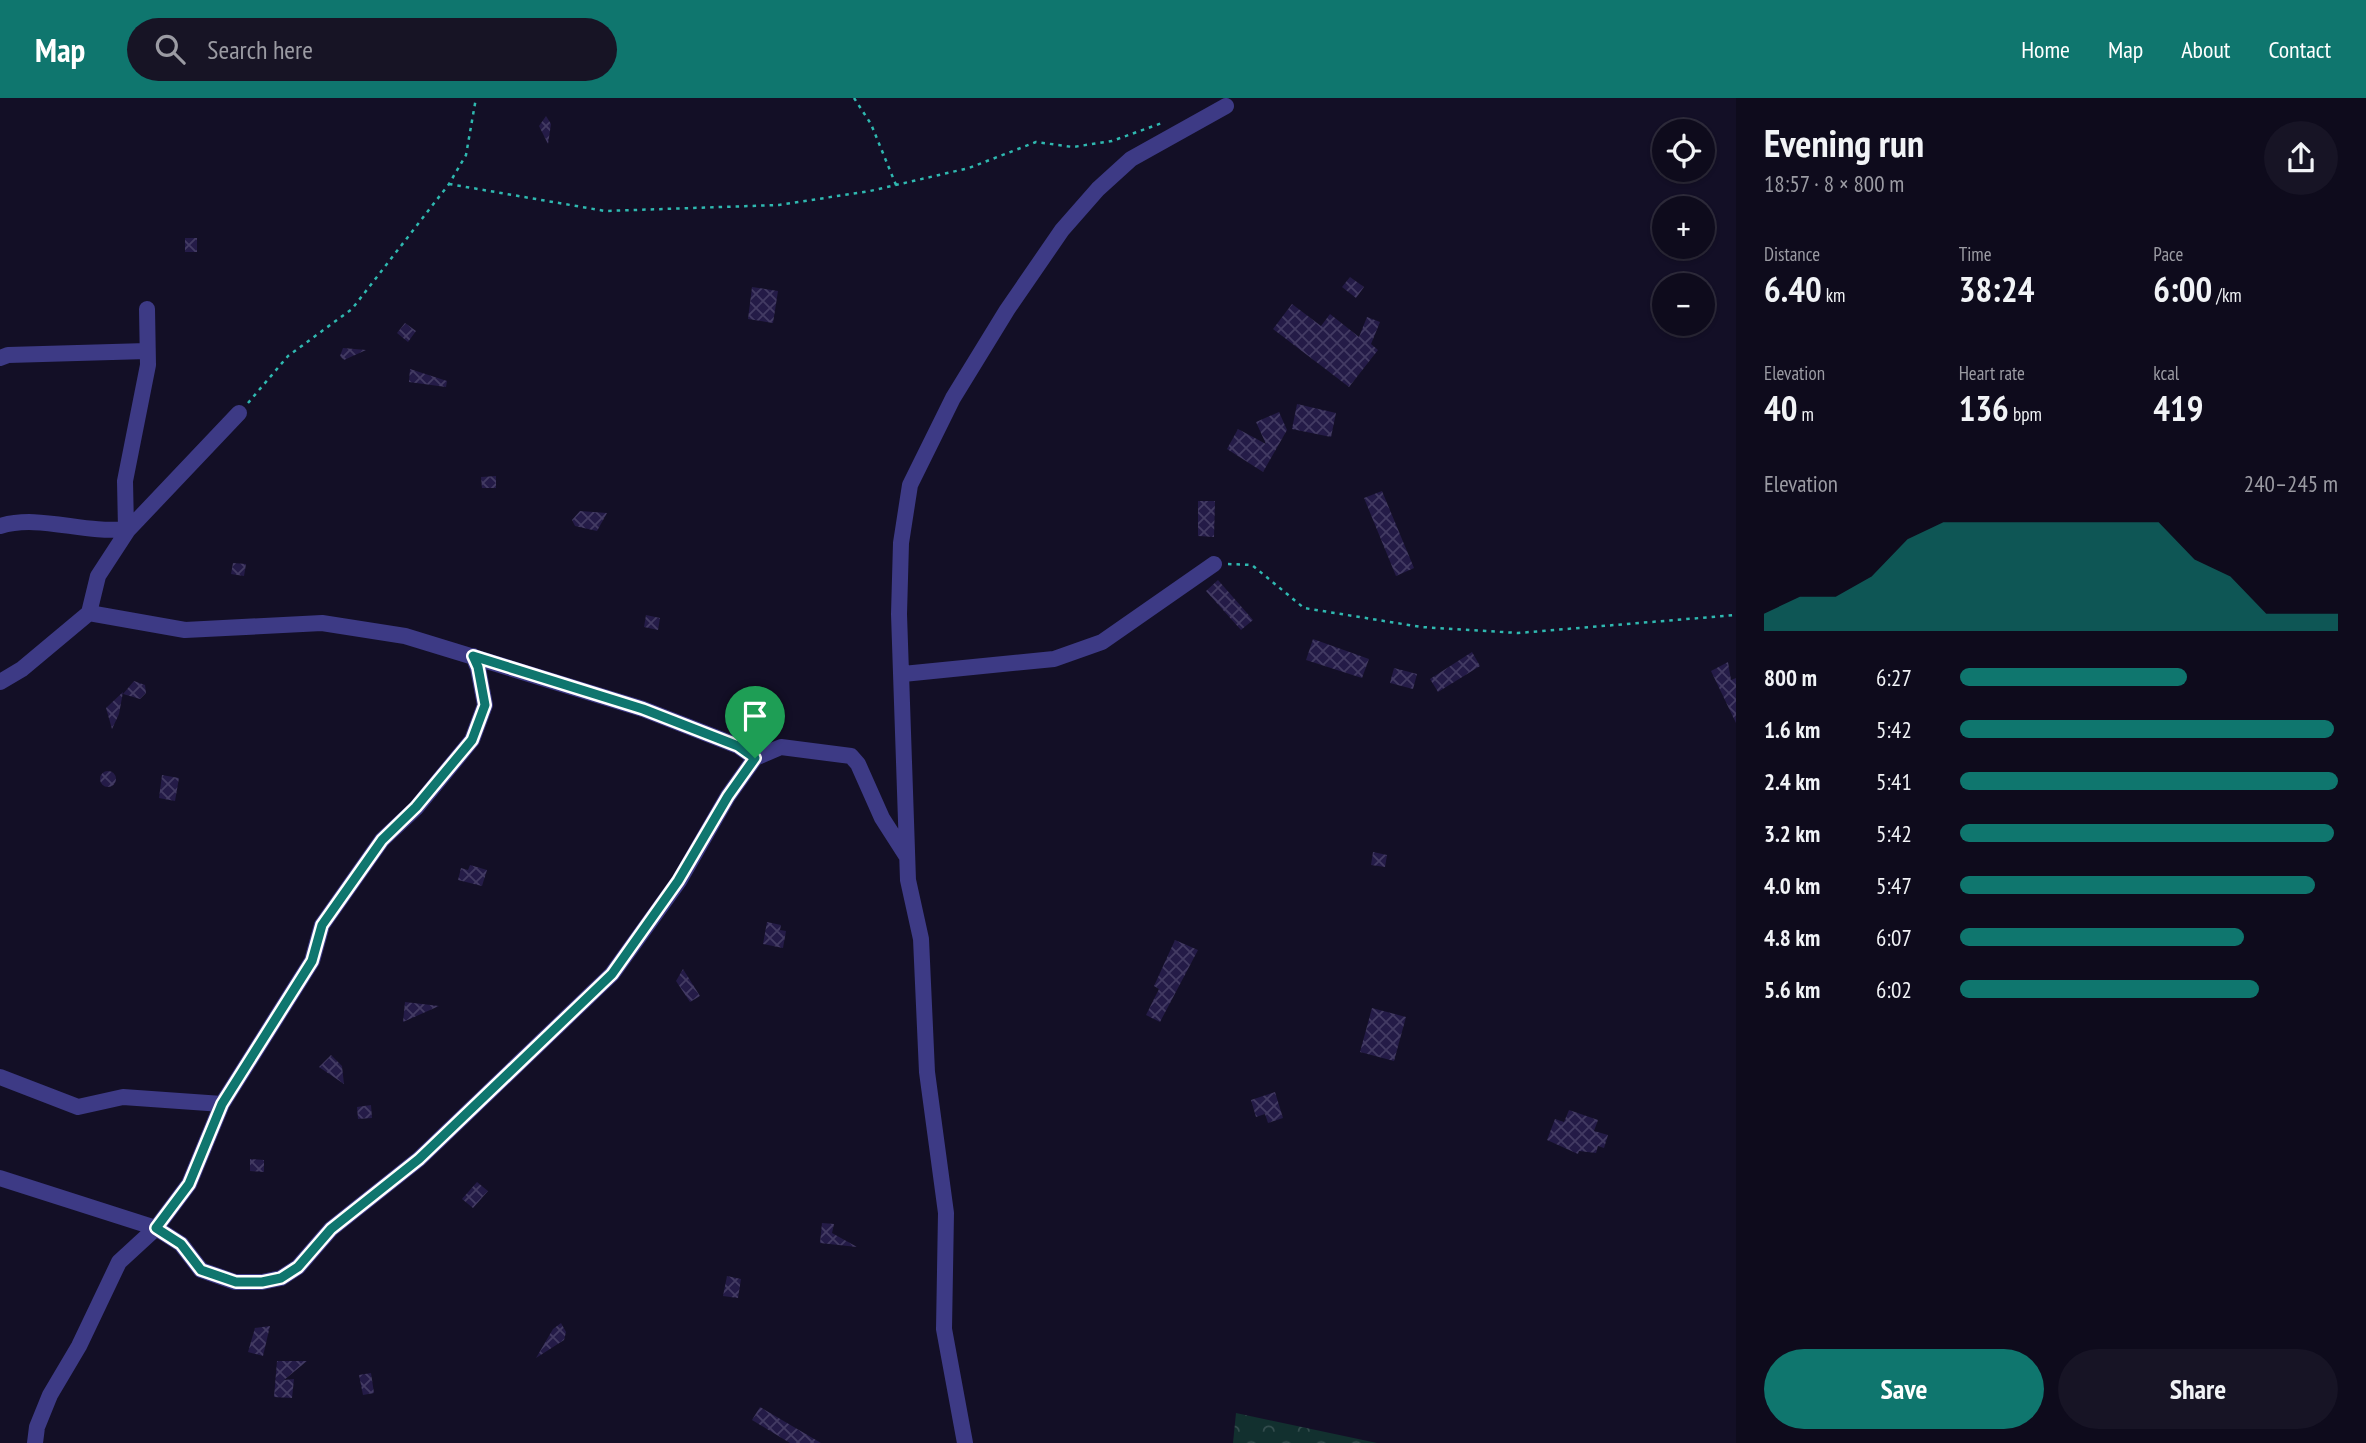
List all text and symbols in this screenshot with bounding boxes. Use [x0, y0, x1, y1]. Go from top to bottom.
search box [127, 18, 617, 81]
text: Map [35, 28, 85, 71]
icon: search [151, 30, 189, 68]
text: Search here [207, 33, 313, 66]
text: Home [2021, 34, 2070, 65]
text: Map [2108, 34, 2143, 65]
text: About [2181, 34, 2230, 65]
text: Contact [2268, 34, 2331, 65]
text: Evening run [1764, 118, 1924, 167]
map controls [1652, 119, 1715, 336]
button: locate [1652, 119, 1715, 182]
button: share [2264, 121, 2338, 195]
text: 18:57 · 8 × 800 m [1764, 169, 1904, 198]
button: + [1652, 196, 1715, 259]
text: Distance [1764, 242, 1820, 266]
text: Time [1959, 242, 1992, 266]
text: Pace [2153, 242, 2183, 266]
text: 6.40 [1764, 266, 1822, 312]
text: 38:24 [1959, 266, 2034, 312]
text: 6:00 [2153, 266, 2212, 312]
button: − [1652, 273, 1715, 336]
text: km [1822, 283, 1845, 307]
text: /km [2212, 283, 2242, 307]
text: Elevation [1764, 361, 1825, 385]
text: Heart rate [1959, 361, 2025, 385]
text: kcal [2153, 361, 2179, 385]
text: 40 [1764, 385, 1797, 431]
text: 136 [1959, 385, 2009, 431]
text: 419 [2153, 385, 2204, 431]
text: m [1797, 402, 1814, 426]
text: bpm [2009, 402, 2042, 426]
text: Elevation [1764, 469, 1838, 498]
text: 240–245 m [2244, 469, 2338, 498]
text: 800 m [1764, 663, 1817, 692]
text: 6:27 [1876, 663, 1912, 692]
pin [725, 686, 785, 758]
icon: arrive [736, 697, 774, 735]
text: 1.6 km [1764, 715, 1820, 744]
text: 5:42 [1876, 715, 1912, 744]
text: 2.4 km [1764, 767, 1820, 796]
text: 5:41 [1876, 767, 1912, 796]
text: 3.2 km [1764, 819, 1820, 848]
text: 5:42 [1876, 819, 1912, 848]
text: 4.0 km [1764, 871, 1820, 900]
text: 5:47 [1876, 871, 1912, 900]
text: 4.8 km [1764, 923, 1820, 952]
text: 6:07 [1876, 923, 1912, 952]
text: 5.6 km [1764, 975, 1820, 1004]
text: 6:02 [1876, 975, 1912, 1004]
button: Save [1764, 1349, 2044, 1429]
button: Share [2058, 1349, 2338, 1429]

